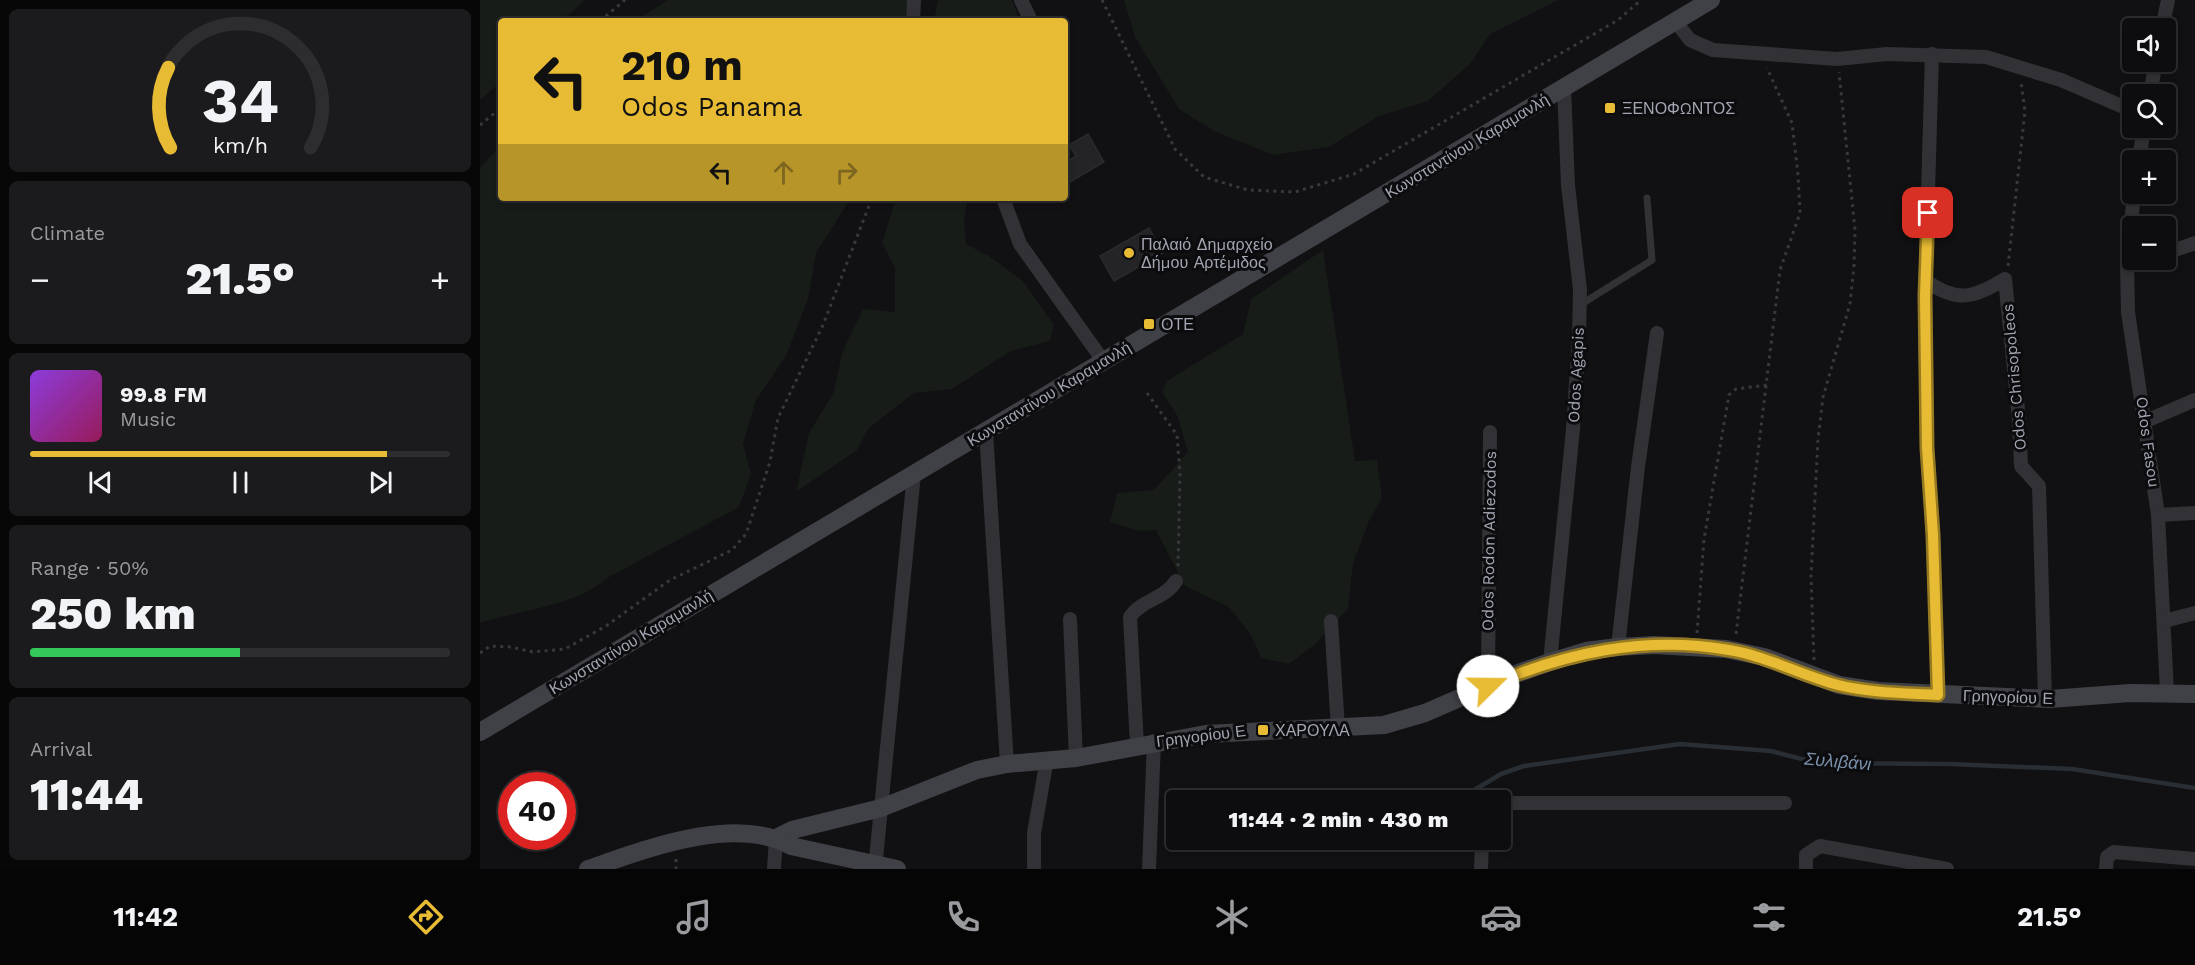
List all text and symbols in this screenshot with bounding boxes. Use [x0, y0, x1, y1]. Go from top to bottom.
map controls [2122, 18, 2176, 270]
button: sound [2122, 18, 2176, 72]
text: 210 m [621, 41, 743, 90]
icon: left [522, 42, 600, 120]
text: 34 [201, 64, 279, 137]
button: search [2122, 84, 2176, 138]
street label: Κωνσταντίνου Καραμανλή [1382, 90, 1552, 202]
text: Odos Panama [621, 91, 803, 123]
place label: ΞΕΝΟΦΩΝΤΟΣ [1622, 99, 1735, 118]
marker: ΞΕΝΟΦΩΝΤΟΣ [1603, 101, 1617, 115]
text: km/h [212, 133, 268, 158]
button: + [2122, 150, 2176, 204]
icon: left [704, 156, 737, 189]
icon: ahead [767, 156, 800, 189]
icon: right [830, 156, 863, 189]
pin [1902, 187, 1953, 238]
icon: arrive [1911, 196, 1944, 229]
button: − [2122, 216, 2176, 270]
text: Climate [30, 221, 105, 245]
place label: Παλαιό Δημαρχείο Δήμου Αρτέμιδος [1141, 235, 1273, 272]
marker: Παλαιό Δημαρχείο Δήμου Αρτέμιδος [1122, 246, 1136, 260]
text: 21.5° [185, 252, 295, 305]
text: − [30, 260, 50, 299]
text: + [430, 260, 450, 299]
street label: Odos Chrisopoleos [1998, 303, 2030, 451]
place label: ΟΤΕ [1161, 315, 1194, 334]
marker: ΟΤΕ [1142, 317, 1156, 331]
street label: Odos Agapis [1564, 327, 1588, 423]
street label: Κωνσταντίνου Καραμανλή [964, 338, 1134, 450]
text: 99.8 FM [120, 382, 207, 407]
street label: Odos Fasou [2132, 395, 2164, 489]
text: Music [120, 407, 176, 431]
street label: Odos Rodon Adiezodos [1478, 451, 1500, 631]
icon: previous [84, 466, 117, 499]
icon: pause [224, 466, 257, 499]
icon: next [364, 466, 397, 499]
text: Range · 50% [30, 556, 149, 580]
street label: Κωνσταντίνου Καραμανλή [546, 586, 716, 698]
text: 250 km [30, 587, 196, 640]
position arrow [1456, 654, 1520, 718]
street label: Γρηγορίου Ε [1963, 686, 2053, 708]
street label: Γρηγορίου Ε [1155, 721, 1247, 751]
place label: ΧΑΡΟΥΛΑ [1275, 721, 1350, 740]
marker: ΧΑΡΟΥΛΑ [1256, 723, 1270, 737]
text: Arrival [30, 737, 92, 761]
water label: Συλιβάνι [1803, 748, 1872, 774]
text: 11:44 [30, 768, 143, 821]
speed limit sign: 40 [498, 772, 576, 850]
text: 11:44 · 2 min · 430 m [1228, 807, 1449, 832]
icon: directions [405, 896, 447, 938]
icon: music [673, 896, 715, 938]
icon: phone [942, 896, 984, 938]
icon: climate [1211, 896, 1253, 938]
icon: car [1480, 896, 1522, 938]
icon: filters [1748, 896, 1790, 938]
text: 11:42 [113, 901, 178, 933]
text: 21.5° [2017, 901, 2082, 933]

